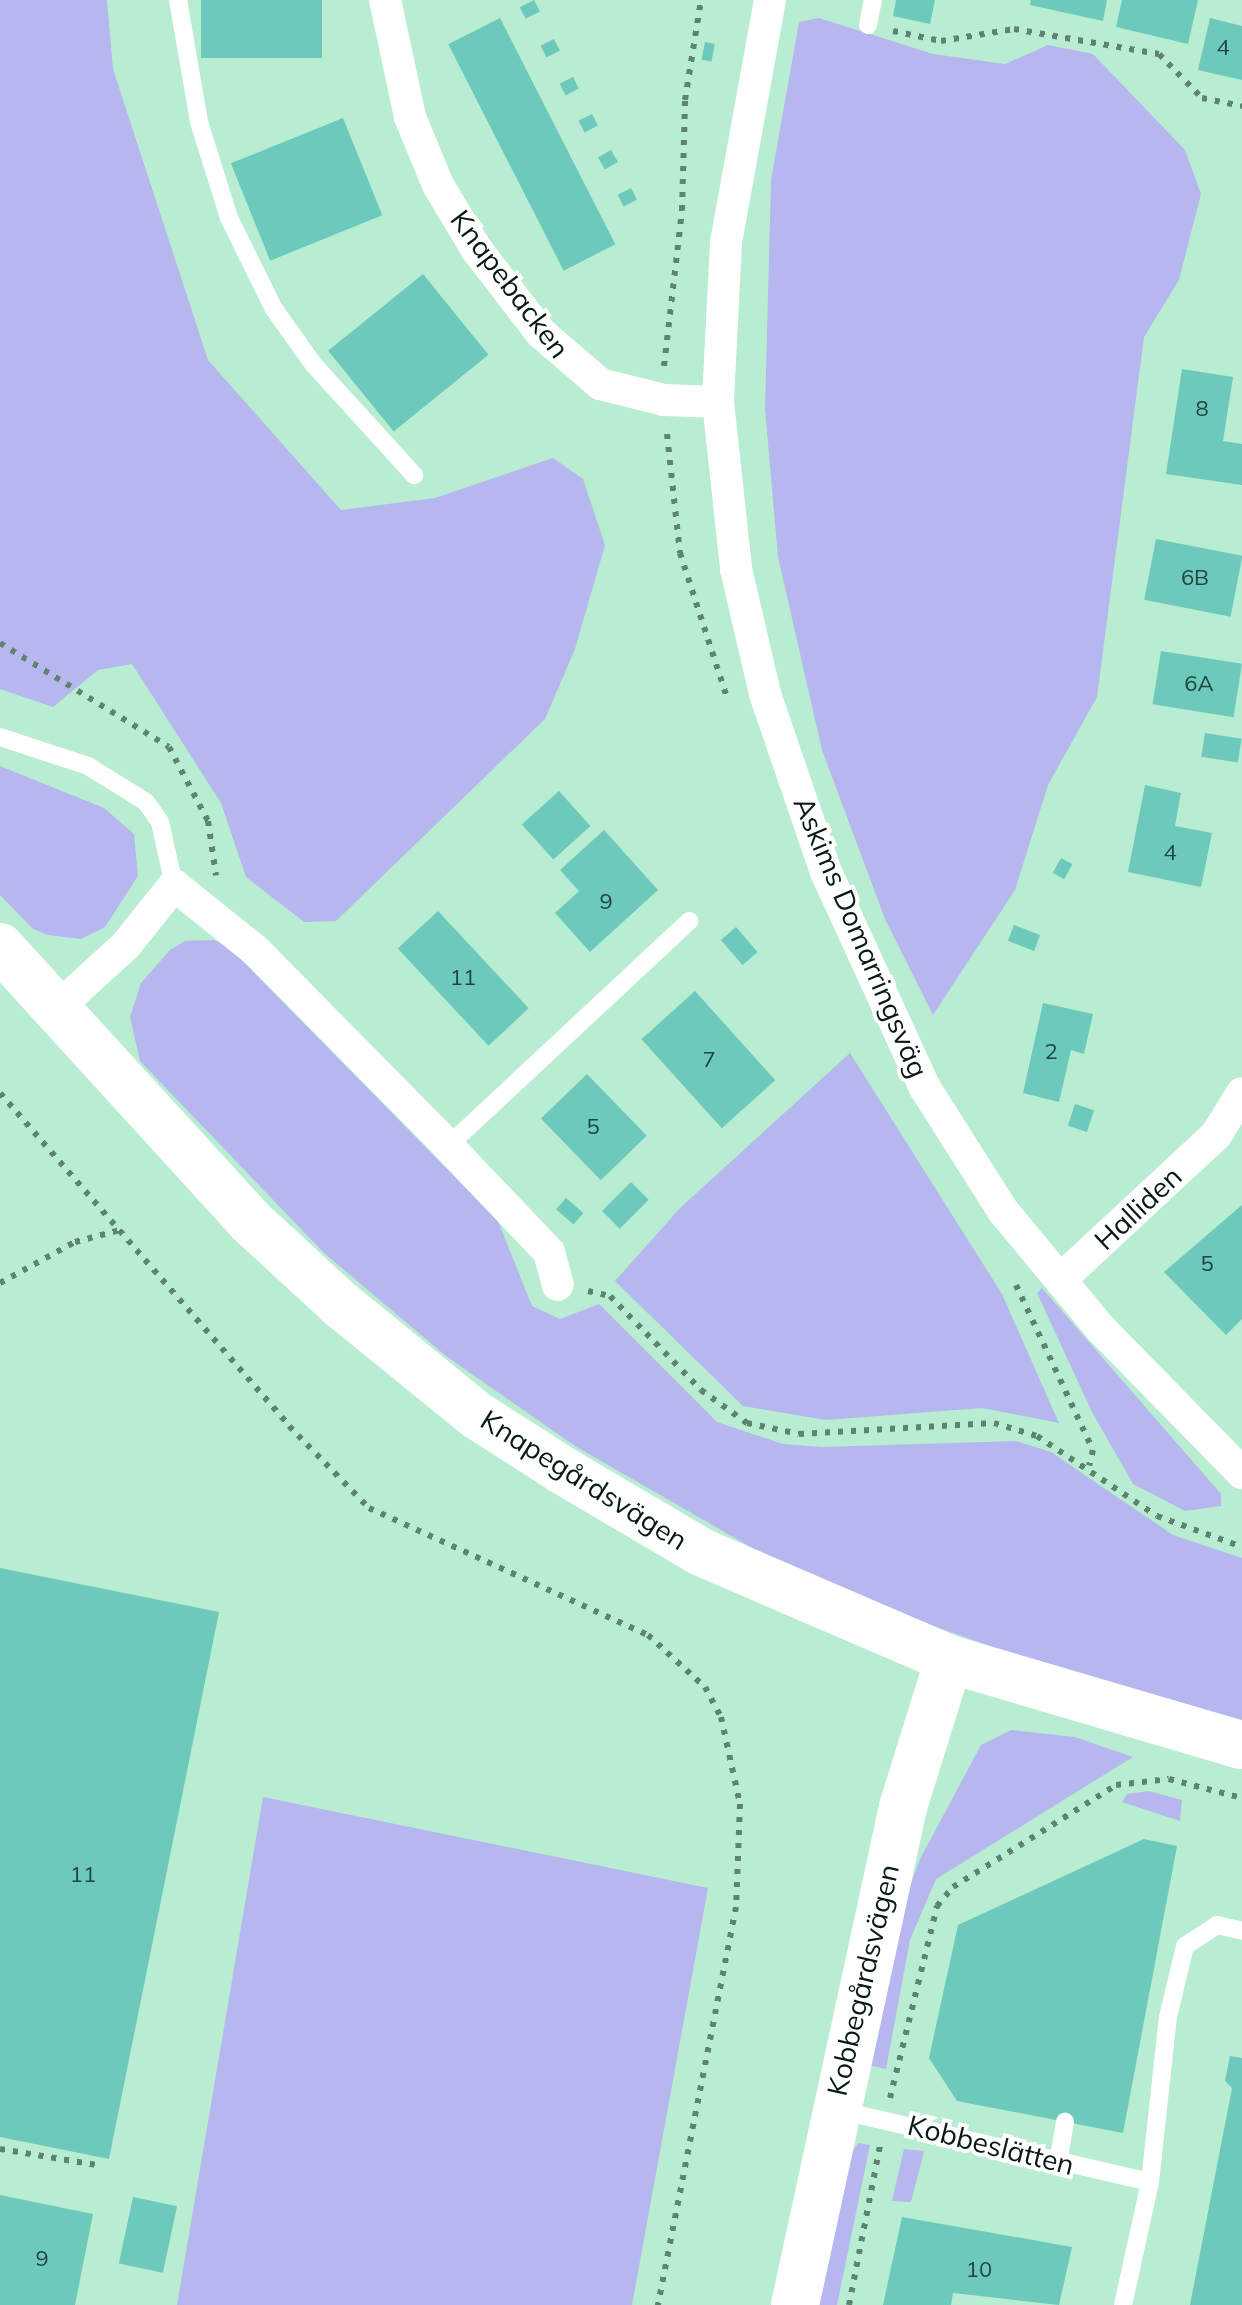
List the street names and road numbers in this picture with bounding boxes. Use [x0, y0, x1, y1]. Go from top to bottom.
street label: Knapebacken [444, 204, 576, 364]
street label: Askims Domarringsväg [787, 791, 935, 1083]
street label: Halliden [1088, 1159, 1188, 1257]
street label: Knapegårdsvägen [474, 1403, 694, 1557]
street label: Kobbegårdsvägen [820, 1861, 906, 2099]
street label: Kobbeslätten [904, 2108, 1078, 2182]

